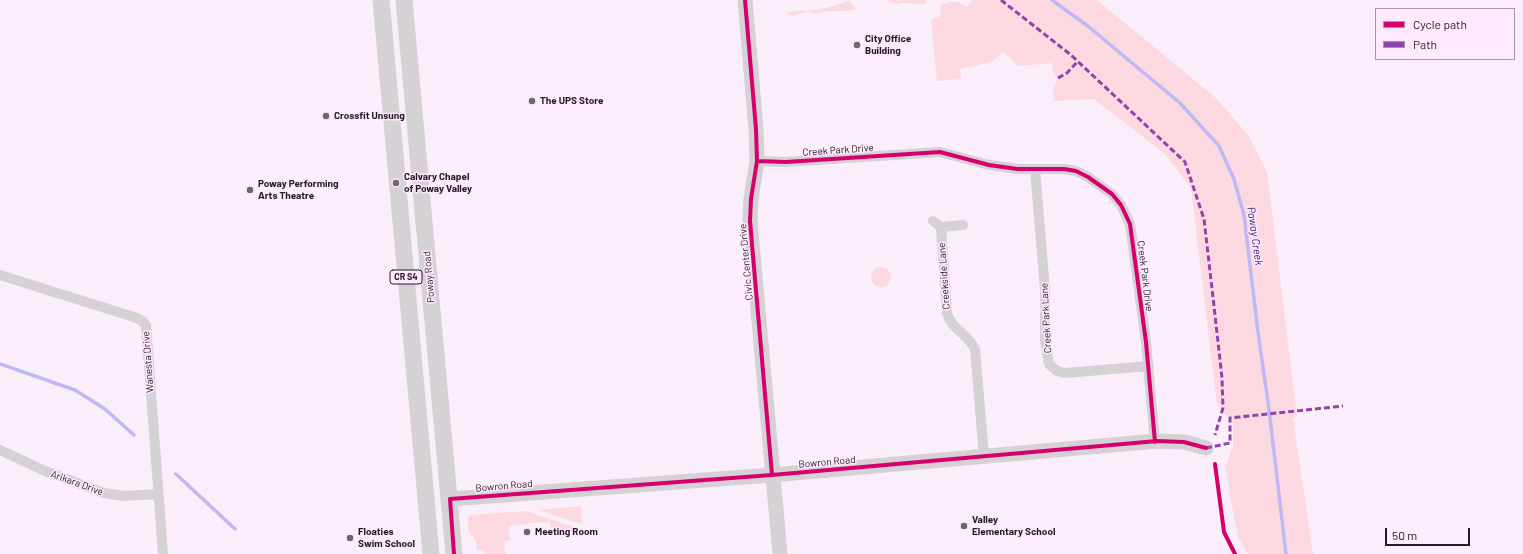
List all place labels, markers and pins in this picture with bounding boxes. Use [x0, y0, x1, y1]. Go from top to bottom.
place label: City Office Building [865, 33, 911, 56]
marker: City Office Building [852, 40, 862, 50]
place label: The UPS Store [540, 95, 603, 107]
marker: The UPS Store [527, 96, 537, 106]
place label: Crossfit Unsung [334, 110, 405, 122]
marker: Crossfit Unsung [321, 111, 331, 121]
place label: Calvary Chapel of Poway Valley [404, 171, 472, 194]
place label: Poway Performing Arts Theatre [258, 178, 339, 202]
marker: Calvary Chapel of Poway Valley [391, 178, 401, 188]
marker: Poway Performing Arts Theatre [245, 185, 255, 195]
place label: Valley Elementary School [972, 514, 1055, 538]
marker: Valley Elementary School [959, 521, 969, 531]
place label: Floaties Swim School [358, 526, 415, 550]
place label: Meeting Room [535, 526, 598, 538]
marker: Meeting Room [522, 527, 532, 537]
marker: Floaties Swim School [345, 533, 355, 543]

